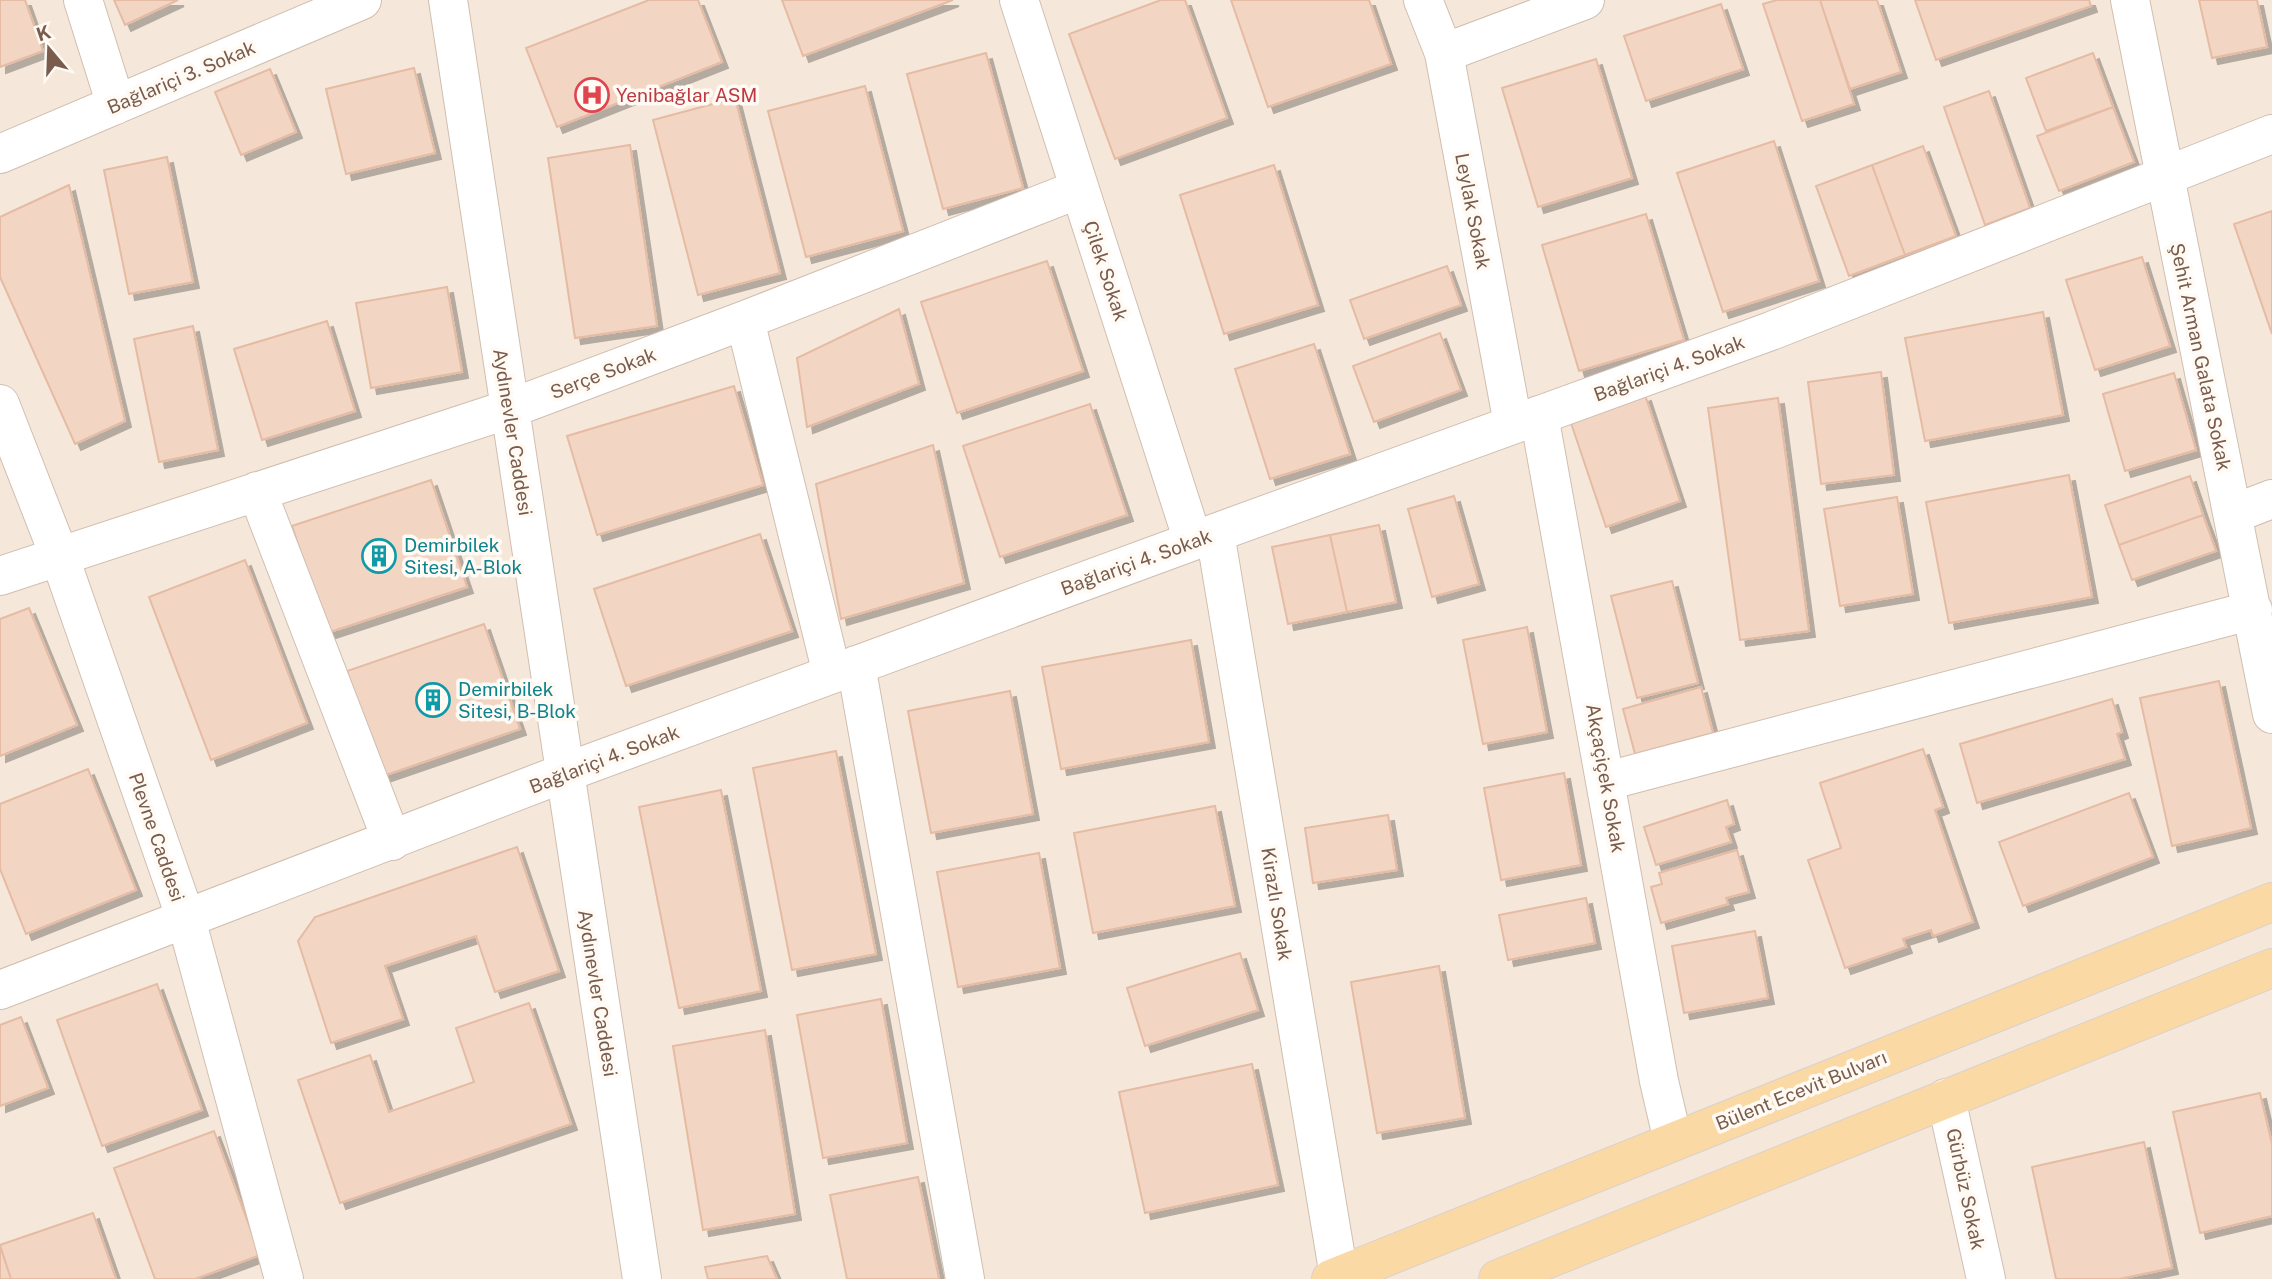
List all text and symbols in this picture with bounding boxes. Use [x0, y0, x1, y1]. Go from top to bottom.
north arrow [14, 14, 84, 84]
text: K [33, 20, 54, 46]
street label: Bağlariçi 3. Sokak [104, 36, 259, 118]
hospital icon: Yenibağlar ASM [573, 76, 611, 114]
place label: Yenibağlar ASM [616, 84, 757, 106]
street label: Leylak Sokak [1451, 151, 1495, 271]
street label: Çilek Sokak [1079, 218, 1133, 324]
street label: Şehit Arman Galata Sokak [2166, 241, 2236, 473]
street label: Bağlariçi 4. Sokak [1591, 330, 1748, 405]
street label: Serçe Sokak [547, 343, 659, 403]
street label: Aydınevler Caddesi [489, 347, 537, 517]
street label: Bağlariçi 4. Sokak [1058, 524, 1215, 599]
place label: Demirbilek Sitesi, A-Blok [404, 534, 523, 578]
building icon: Demirbilek Sitesi, A-Blok [360, 537, 398, 575]
place label: Demirbilek Sitesi, B-Blok [458, 678, 576, 722]
building icon: Demirbilek Sitesi, B-Blok [414, 681, 452, 719]
street label: Akçaçiçek Sokak [1582, 702, 1630, 855]
street label: Bağlariçi 4. Sokak [526, 720, 682, 798]
street label: Plevne Caddesi [125, 770, 189, 904]
street label: Kirazlı Sokak [1257, 846, 1297, 963]
street label: Aydınevler Caddesi [574, 908, 622, 1078]
street label: Bülent Ecevit Bulvarı [1712, 1046, 1890, 1134]
street label: Gürbüz Sokak [1942, 1126, 1990, 1252]

